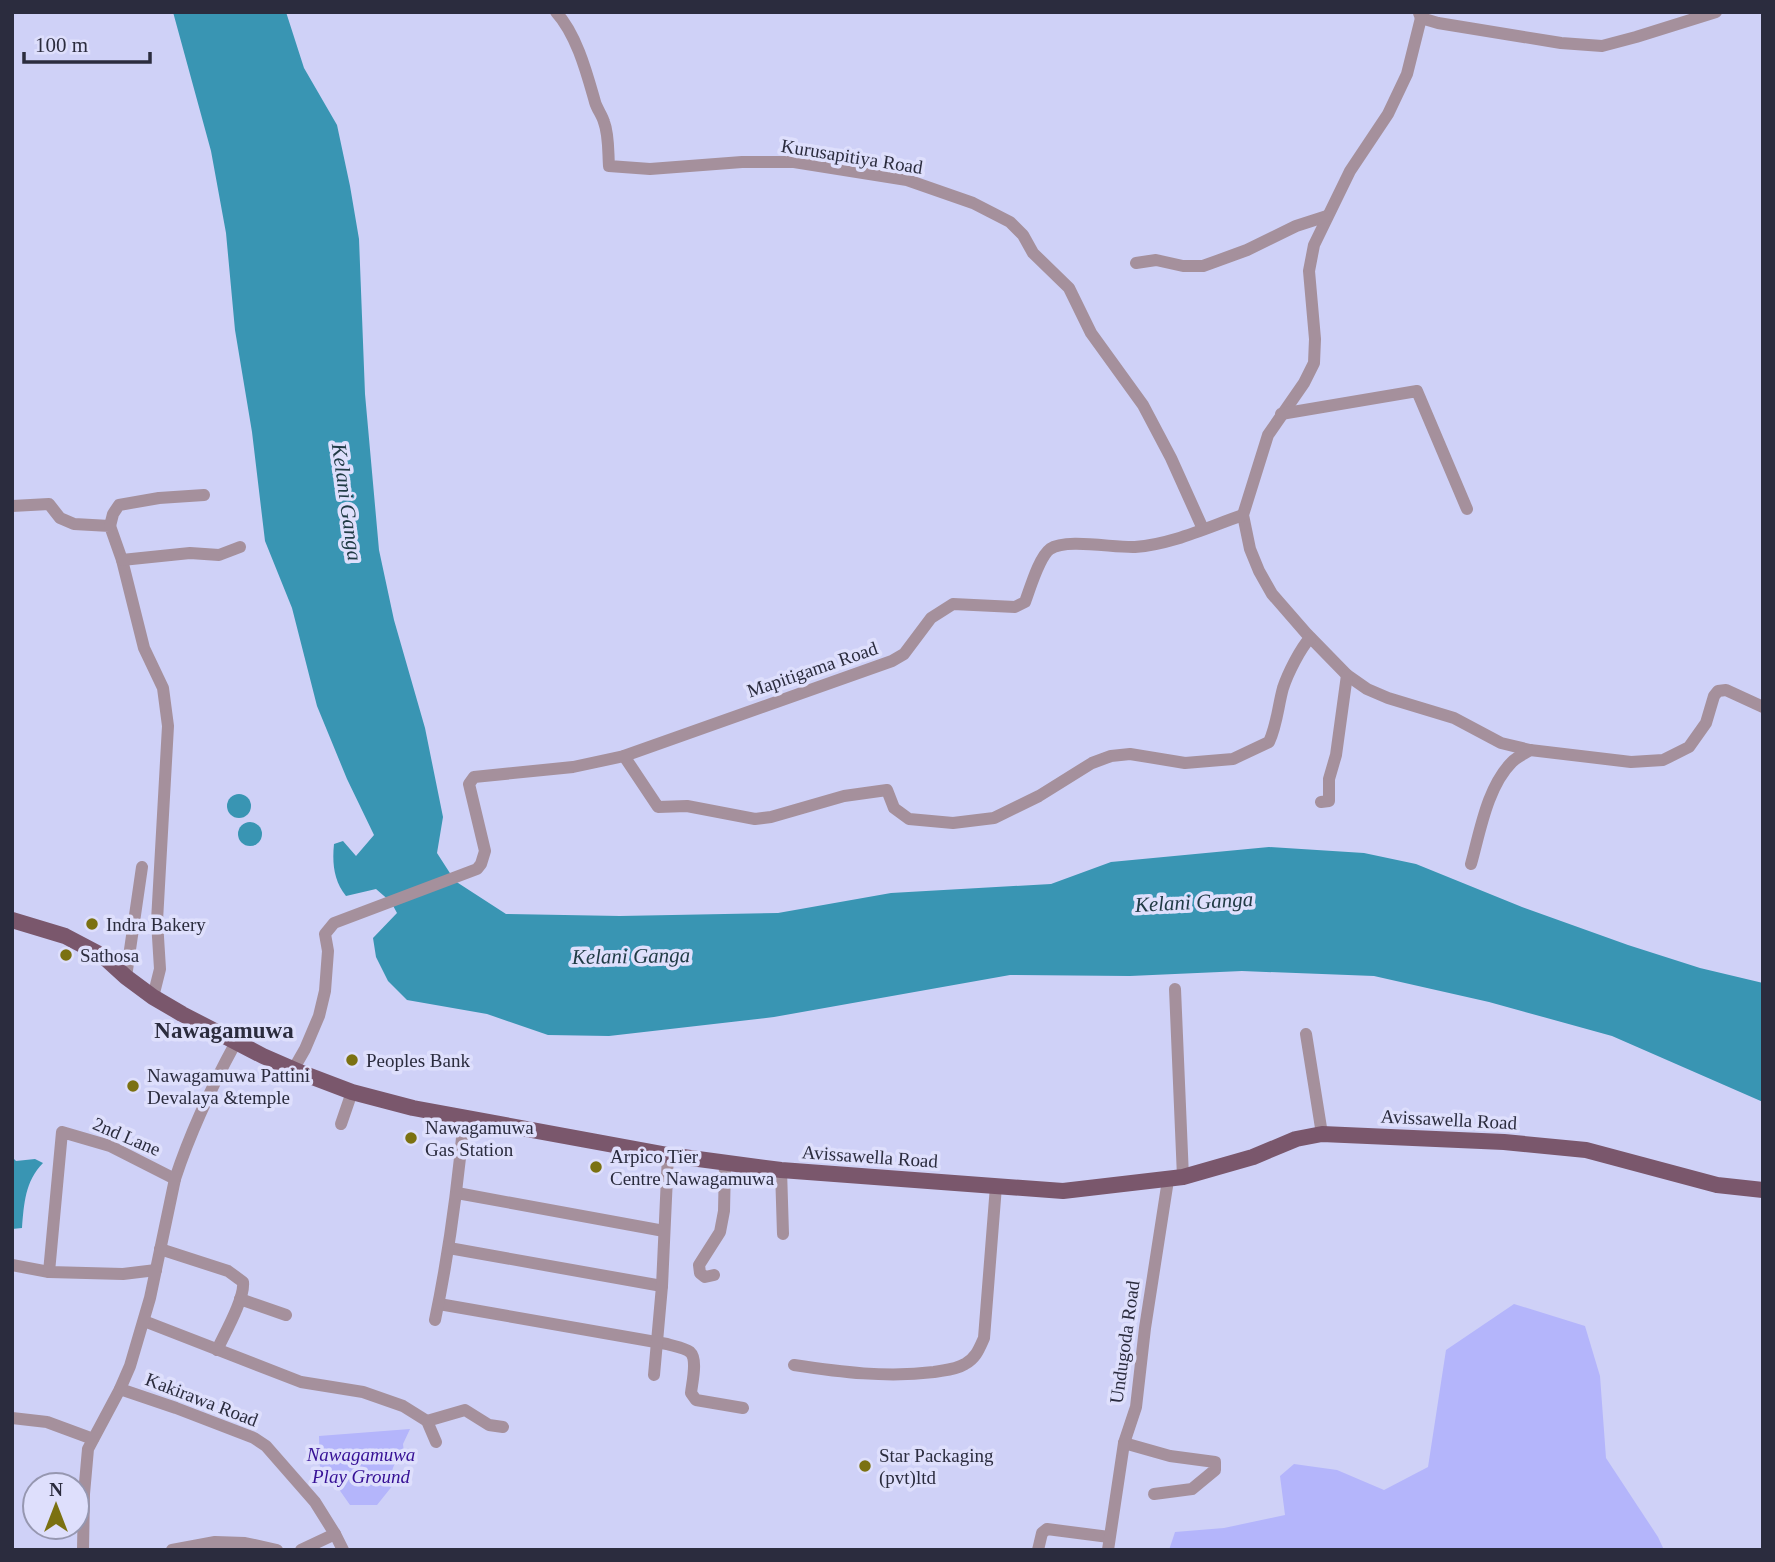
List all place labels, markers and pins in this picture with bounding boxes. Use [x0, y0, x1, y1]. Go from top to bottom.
place label: Indra Bakery [106, 914, 206, 935]
marker: Indra Bakery [84, 916, 100, 932]
place label: Sathosa [80, 945, 140, 966]
marker: Sathosa [58, 947, 74, 963]
place label: Peoples Bank [366, 1050, 470, 1071]
marker: Peoples Bank [344, 1052, 360, 1068]
place label: Nawagamuwa Pattini Devalaya &temple [147, 1065, 310, 1108]
marker: Nawagamuwa Pattini Devalaya &temple [125, 1078, 141, 1094]
place label: Nawagamuwa Gas Station [425, 1117, 534, 1160]
marker: Nawagamuwa Gas Station [403, 1130, 419, 1146]
place label: Arpico Tier Centre Nawagamuwa [610, 1146, 775, 1189]
marker: Arpico Tier Centre Nawagamuwa [588, 1159, 604, 1175]
place label: Star Packaging (pvt)ltd [879, 1445, 994, 1489]
marker: Star Packaging (pvt)ltd [857, 1458, 873, 1474]

